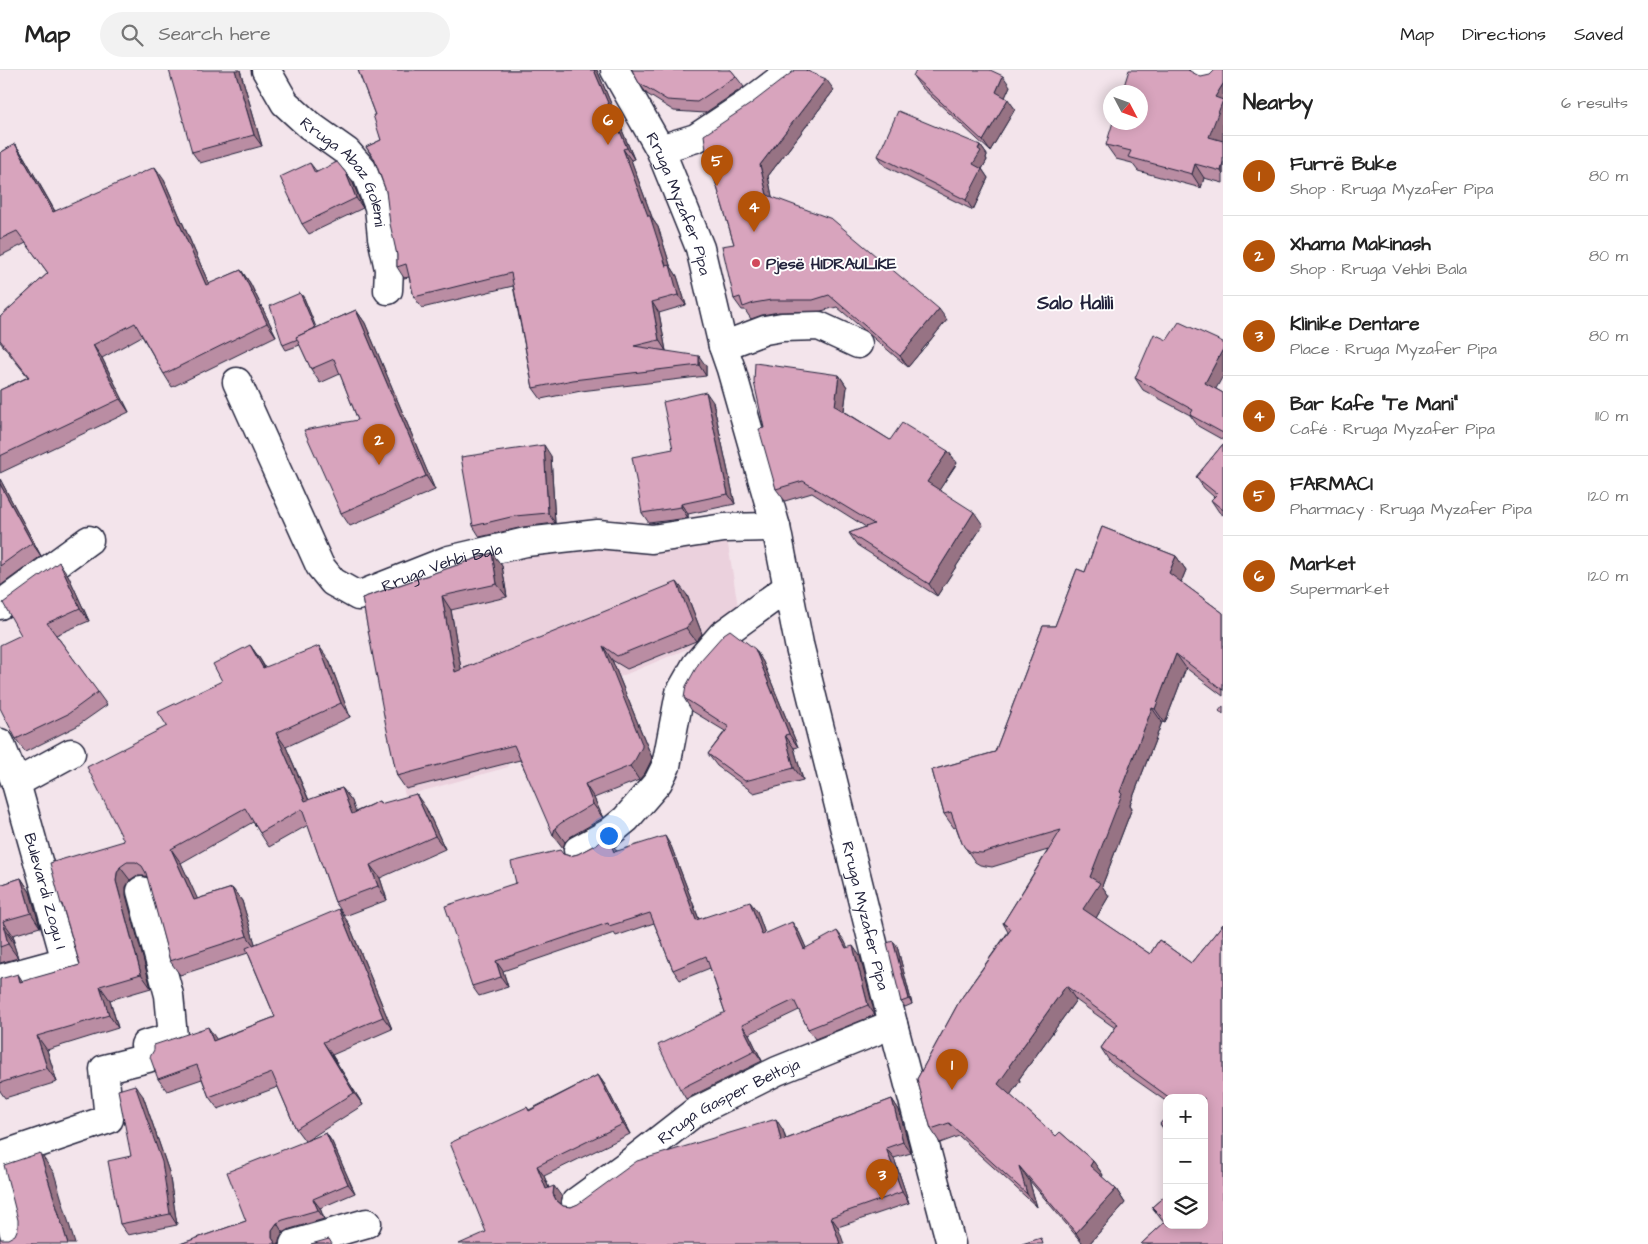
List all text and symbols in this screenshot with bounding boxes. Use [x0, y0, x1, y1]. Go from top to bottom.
search box [100, 12, 450, 57]
text: Map [25, 18, 70, 52]
icon: search [118, 21, 146, 49]
text: Search here [158, 21, 271, 48]
text: Map [1400, 22, 1434, 47]
text: Directions [1462, 22, 1546, 47]
text: Saved [1574, 22, 1623, 47]
north arrow [1103, 85, 1148, 130]
text: Nearby [1243, 88, 1313, 117]
text: 6 results [1561, 92, 1628, 114]
pin: 6 [592, 104, 624, 145]
street label: Rruga Abaz Golemi [295, 112, 391, 228]
street label: Rruga Myzafer Pipa [641, 128, 716, 277]
pin: 5 [701, 145, 733, 186]
text: Furrë Buke [1290, 151, 1397, 178]
text: 1 [1258, 165, 1260, 187]
text: 80 m [1589, 165, 1628, 187]
text: Shop · Rruga Myzafer Pipa [1290, 178, 1493, 200]
pin: 4 [738, 191, 770, 232]
text: Xhama Makinash [1290, 231, 1431, 258]
text: 2 [1254, 245, 1264, 267]
text: 80 m [1589, 245, 1628, 267]
place label: Pjesë HIDRAULIKE [766, 253, 897, 275]
marker: Pjesë HIDRAULIKE [750, 257, 762, 269]
text: Shop · Rruga Vehbi Bala [1290, 258, 1467, 280]
district label: Salo Halili [1036, 290, 1113, 317]
text: Klinike Dentare [1290, 311, 1420, 338]
text: 3 [1255, 325, 1263, 347]
text: 80 m [1589, 325, 1628, 347]
text: Place · Rruga Myzafer Pipa [1290, 338, 1497, 360]
text: Bar Kafe "Te Mani" [1290, 391, 1458, 418]
text: 4 [1254, 405, 1264, 427]
text: 110 m [1595, 405, 1628, 427]
text: Café · Rruga Myzafer Pipa [1290, 418, 1495, 440]
pin: 2 [363, 424, 395, 465]
text: FARMACI [1290, 471, 1373, 498]
text: 5 [1253, 485, 1265, 507]
text: 120 m [1588, 485, 1628, 507]
text: Pharmacy · Rruga Myzafer Pipa [1290, 498, 1532, 520]
street label: Rruga Vehbi Bala [379, 538, 504, 598]
text: Market [1290, 551, 1356, 578]
text: 6 [1254, 565, 1264, 587]
text: 120 m [1588, 565, 1628, 587]
text: Supermarket [1290, 578, 1389, 600]
your location [596, 823, 622, 849]
street label: Bulevardi Zogu I [19, 830, 72, 952]
street label: Rruga Myzafer Pipa [836, 839, 894, 992]
pin: 1 [936, 1049, 968, 1090]
street label: Rruga Gasper Beltoja [653, 1053, 803, 1149]
map controls [1163, 1094, 1208, 1229]
button: + [1163, 1094, 1208, 1139]
button: − [1163, 1139, 1208, 1184]
pin: 3 [866, 1159, 898, 1200]
button: layers [1163, 1184, 1208, 1229]

